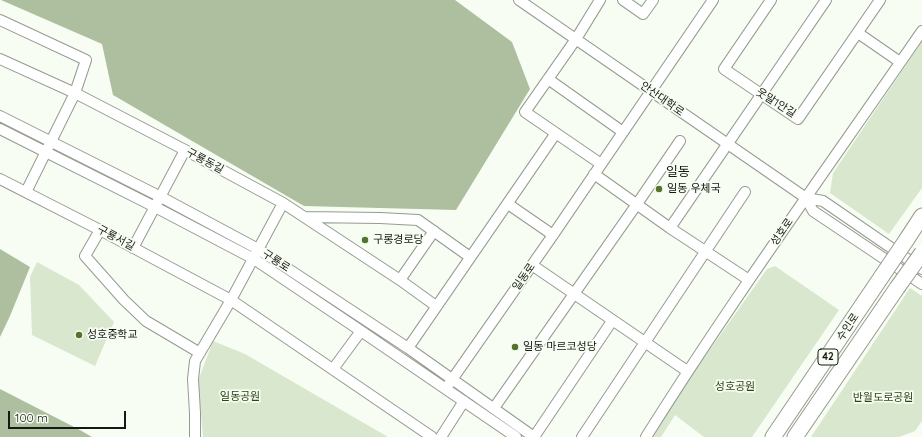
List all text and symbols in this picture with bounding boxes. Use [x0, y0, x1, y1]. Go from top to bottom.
street label: 안산대학로 [637, 79, 687, 119]
street label: 웃말1안길 [754, 86, 798, 120]
street label: 구룡동길 [184, 146, 226, 176]
district label: 일동 [666, 164, 690, 180]
place label: 일동 우체국 [667, 182, 721, 196]
marker: 일동 우체국 [654, 184, 664, 194]
street label: 성호로 [768, 216, 796, 248]
street label: 구룡서길 [95, 223, 137, 253]
place label: 구롱경로당 [373, 233, 424, 247]
marker: 구롱경로당 [360, 235, 370, 245]
street label: 구룡로 [260, 247, 292, 275]
street label: 일동로 [510, 261, 538, 293]
street label: 수인로 [834, 311, 862, 343]
place label: 성호중학교 [87, 328, 138, 342]
marker: 성호중학교 [74, 330, 84, 340]
place label: 일동 마르코성당 [523, 340, 597, 354]
marker: 일동 마르코성당 [510, 342, 520, 352]
road number: 42 [818, 349, 838, 365]
park label: 성호공원 [715, 380, 755, 394]
park label: 일동공원 [220, 390, 260, 404]
park label: 반월도로공원 [853, 391, 913, 405]
scale bar [10, 403, 128, 429]
text: 100 m [15, 410, 48, 425]

